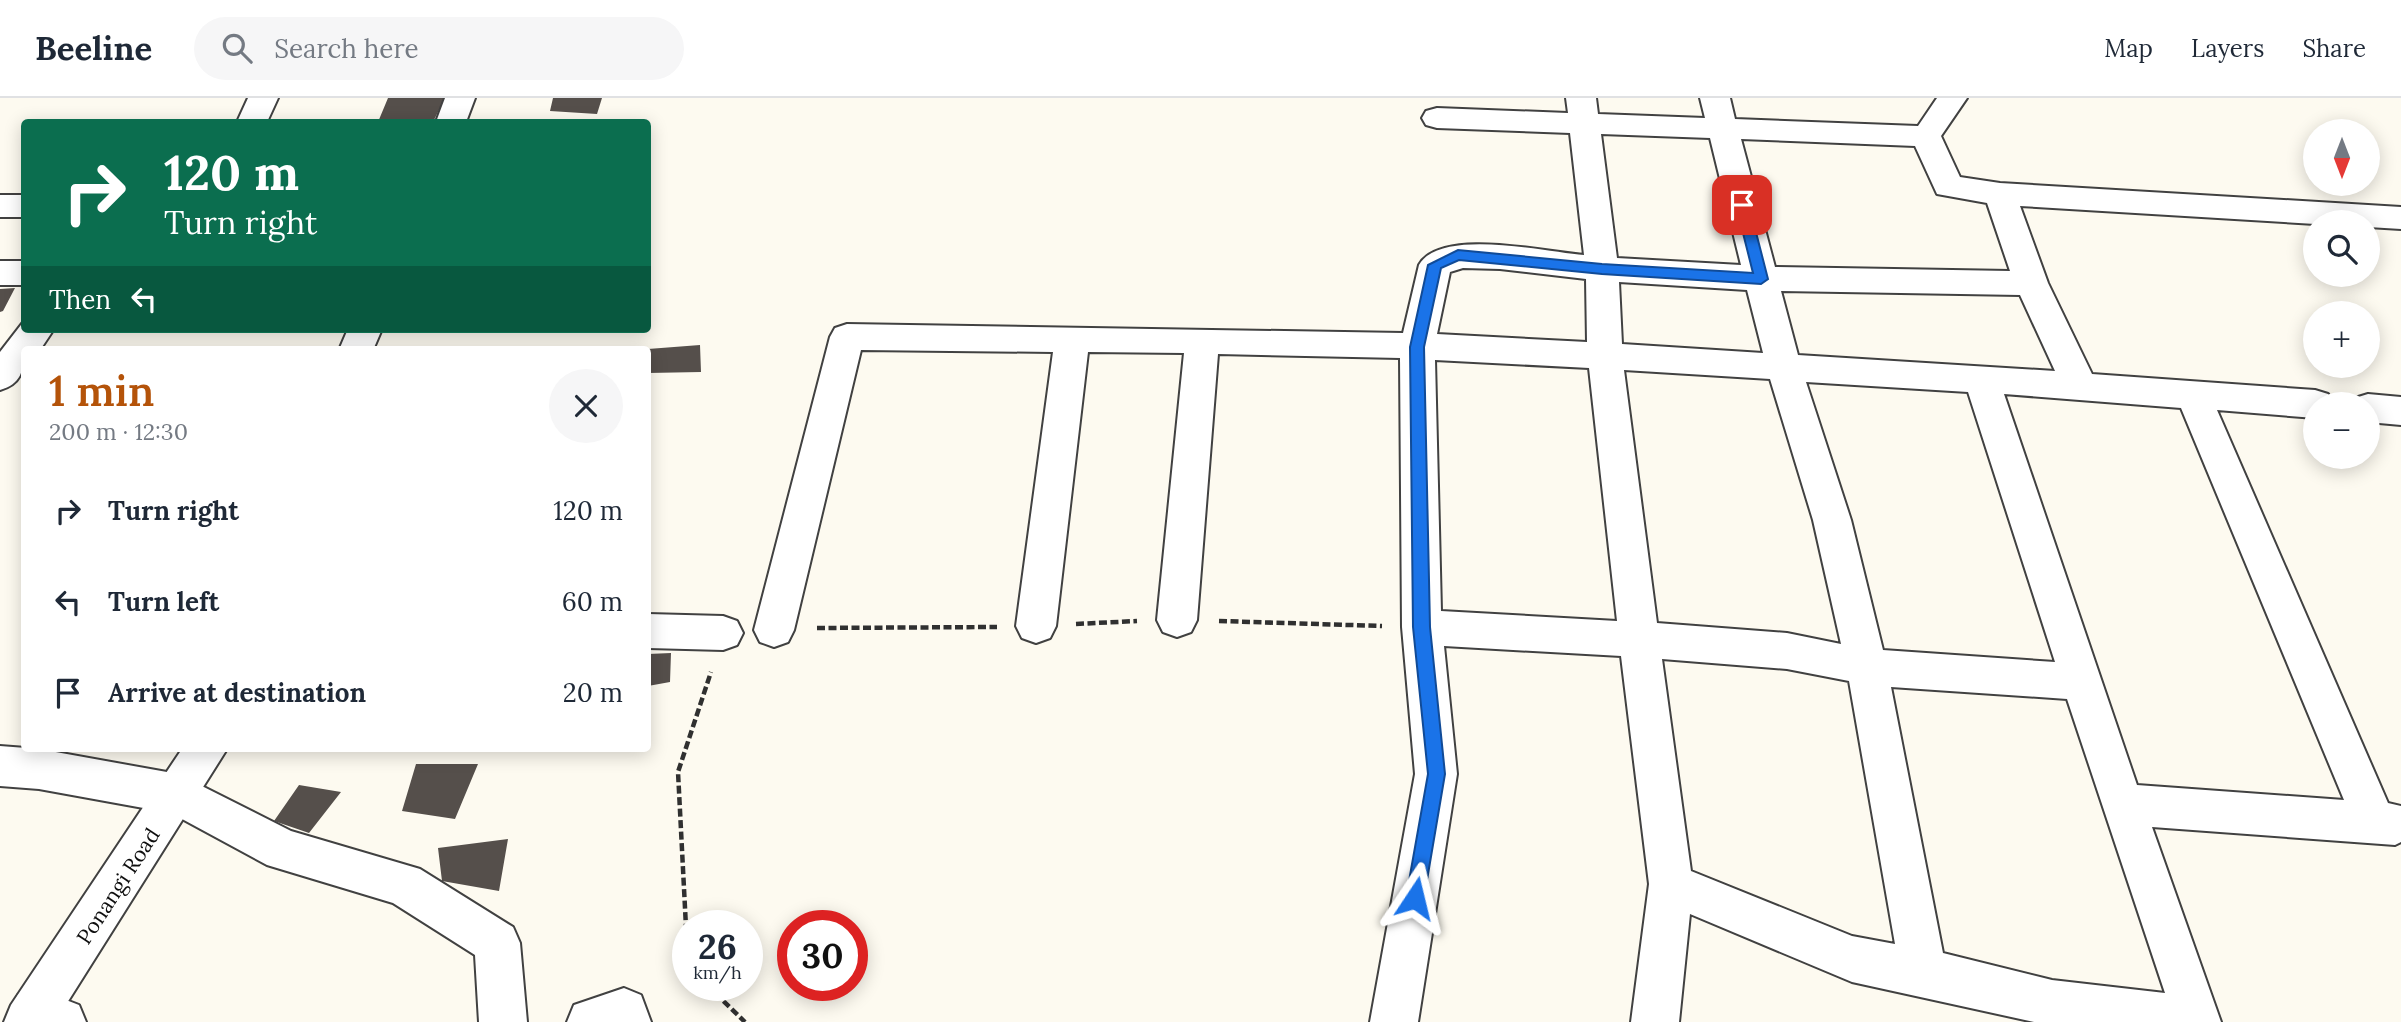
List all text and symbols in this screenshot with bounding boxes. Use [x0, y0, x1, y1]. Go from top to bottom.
search box [194, 17, 684, 80]
text: Beeline [35, 27, 152, 69]
icon: search [218, 29, 256, 67]
text: Search here [274, 32, 419, 65]
text: Map [2104, 33, 2153, 64]
text: Layers [2191, 33, 2264, 64]
text: Share [2302, 33, 2366, 64]
north arrow [2303, 119, 2380, 196]
map controls [2303, 119, 2380, 469]
text: 120 m [164, 141, 299, 203]
icon: right [49, 147, 140, 238]
pin [1712, 175, 1772, 235]
icon: arrive [1723, 186, 1761, 224]
text: Turn right [164, 202, 317, 243]
button: search [2303, 210, 2380, 287]
icon: left [125, 280, 163, 318]
text: Then [49, 283, 111, 316]
button: + [2303, 301, 2380, 378]
text: 1 min [49, 364, 154, 418]
button: close [549, 369, 623, 443]
button: − [2303, 392, 2380, 469]
text: 200 m · 12:30 [49, 417, 188, 446]
icon: right [49, 492, 87, 530]
text: Turn right [108, 494, 239, 527]
text: 120 m [553, 494, 623, 527]
icon: left [49, 583, 87, 621]
text: Turn left [108, 585, 219, 618]
text: 60 m [562, 585, 623, 618]
icon: arrive [49, 674, 87, 712]
text: Arrive at destination [108, 676, 366, 709]
text: 20 m [563, 676, 623, 709]
street label: Ponangi Road [70, 823, 166, 949]
position arrow [1378, 861, 1452, 935]
speed limit sign: 30 [777, 910, 868, 1001]
text: 26 [698, 924, 737, 969]
text: km/h [693, 961, 742, 984]

